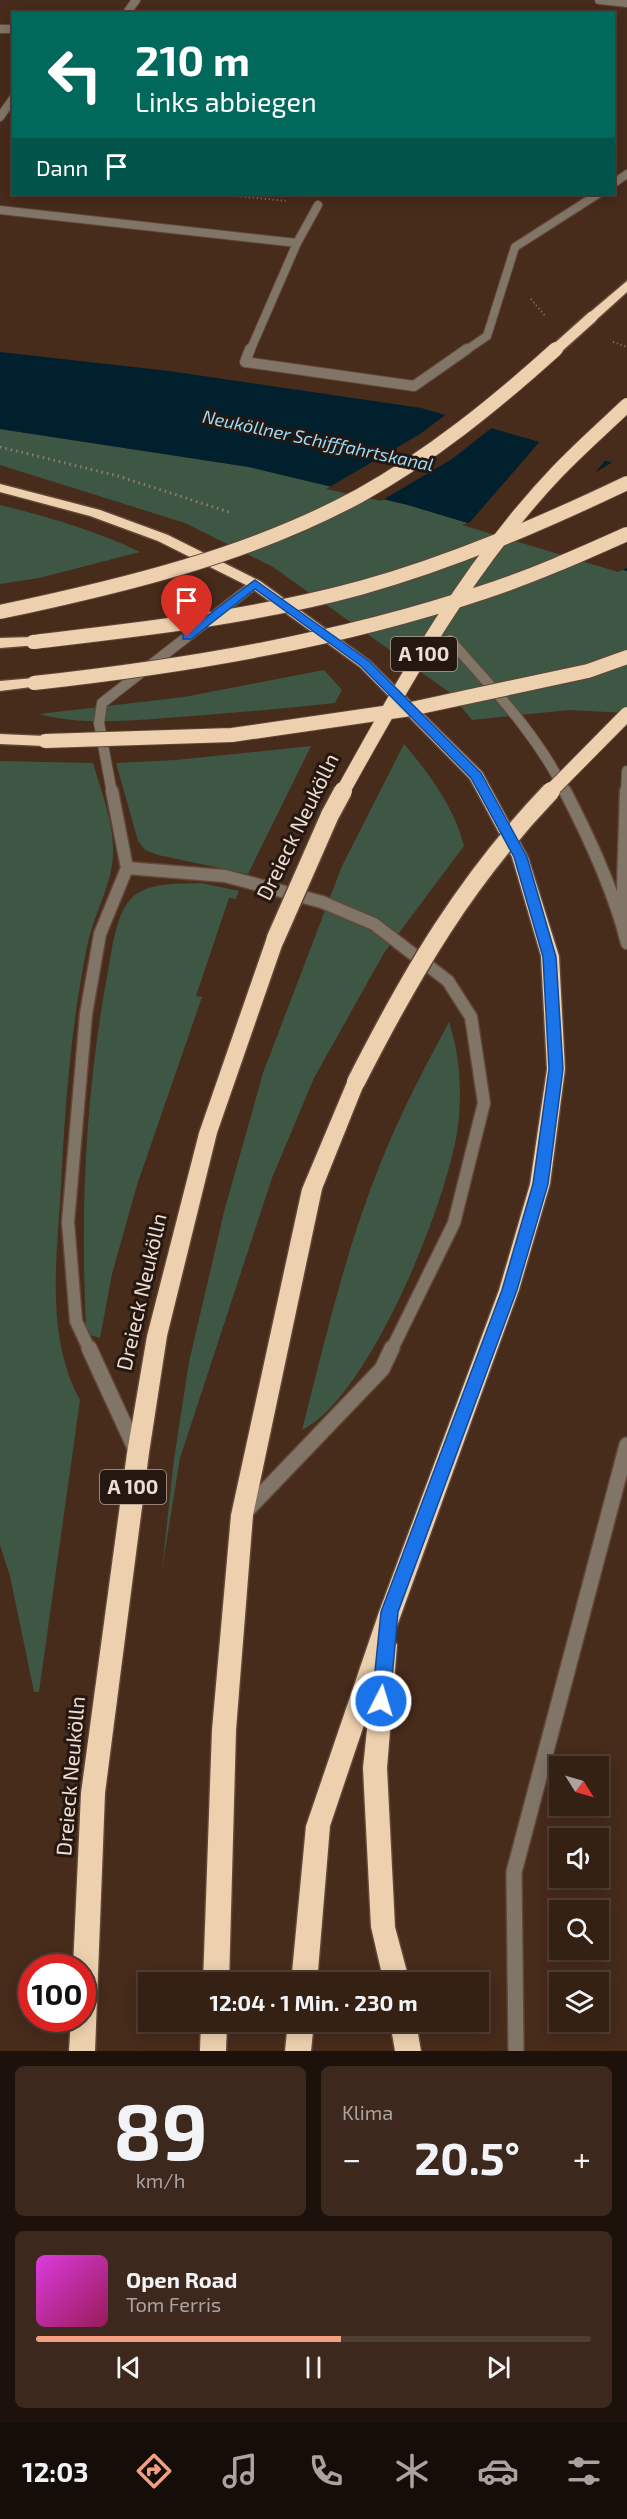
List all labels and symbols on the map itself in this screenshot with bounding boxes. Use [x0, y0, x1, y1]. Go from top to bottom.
water label: Neuköllner Schifffahrtskanal [201, 405, 436, 475]
pin [161, 575, 212, 637]
road number: A 100 [391, 637, 457, 671]
street label: Dreieck Neukölln [250, 749, 343, 904]
street label: Dreieck Neukölln [110, 1211, 171, 1373]
road number: A 100 [100, 1470, 166, 1504]
position arrow [349, 1669, 413, 1733]
street label: Dreieck Neukölln [50, 1695, 89, 1857]
north arrow [549, 1756, 609, 1816]
speed limit sign: 100 [18, 1954, 96, 2032]

